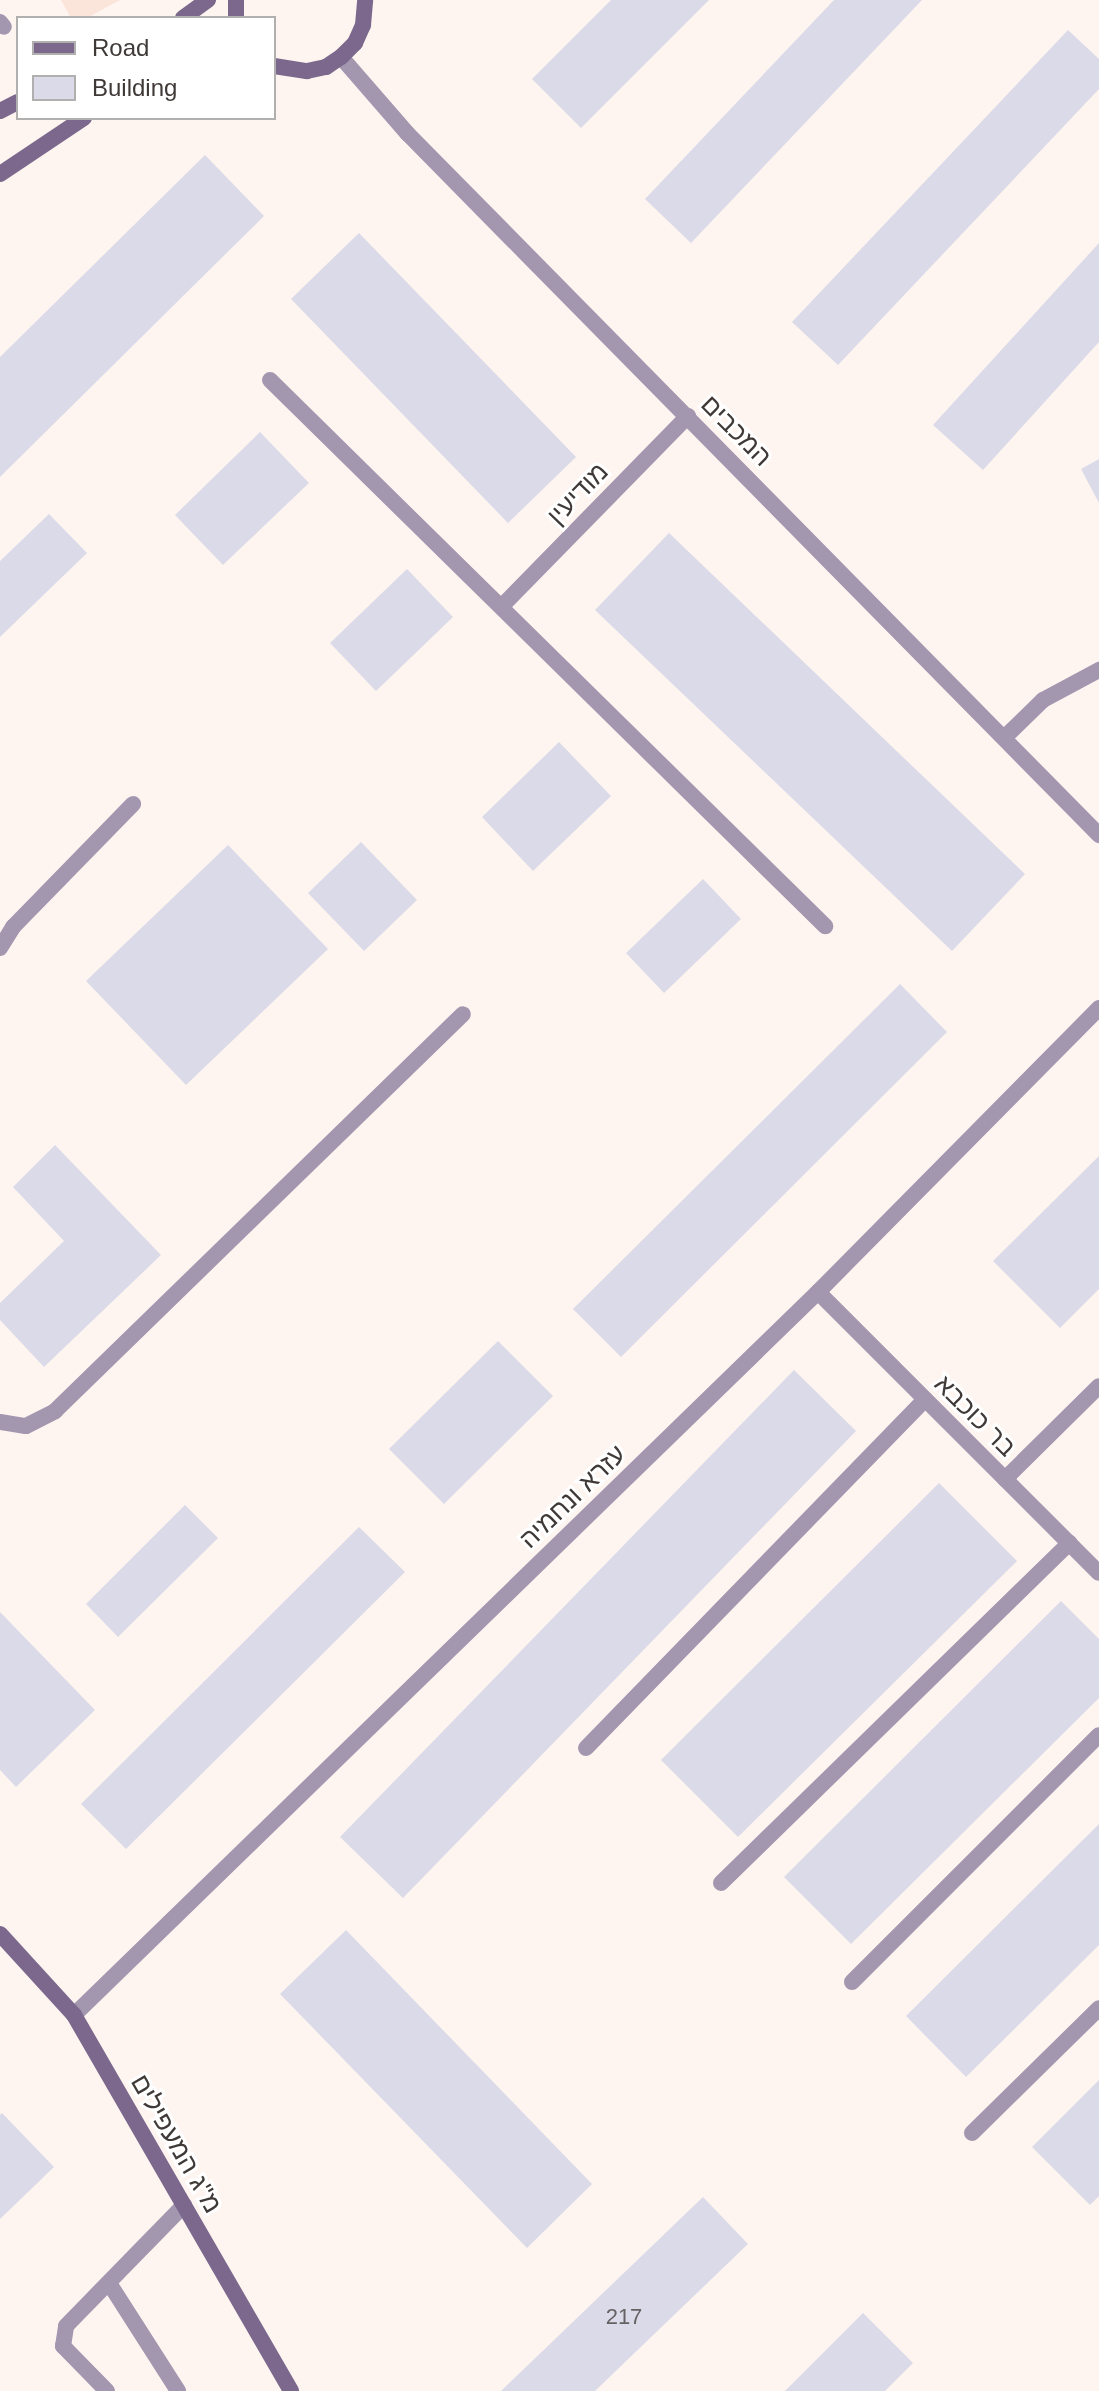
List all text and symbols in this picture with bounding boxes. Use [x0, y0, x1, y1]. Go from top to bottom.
legend [16, 16, 276, 120]
text: Road [92, 34, 149, 61]
text: Building [92, 74, 177, 101]
street label: המכבים [694, 389, 778, 473]
street label: מודיעין [541, 456, 615, 532]
street label: בר כוכבא [928, 1369, 1022, 1463]
street label: עזרא ונחמיה [513, 1439, 633, 1555]
street label: מ"ג המעפילים [124, 2069, 228, 2219]
house number: 217 [606, 2304, 642, 2330]

